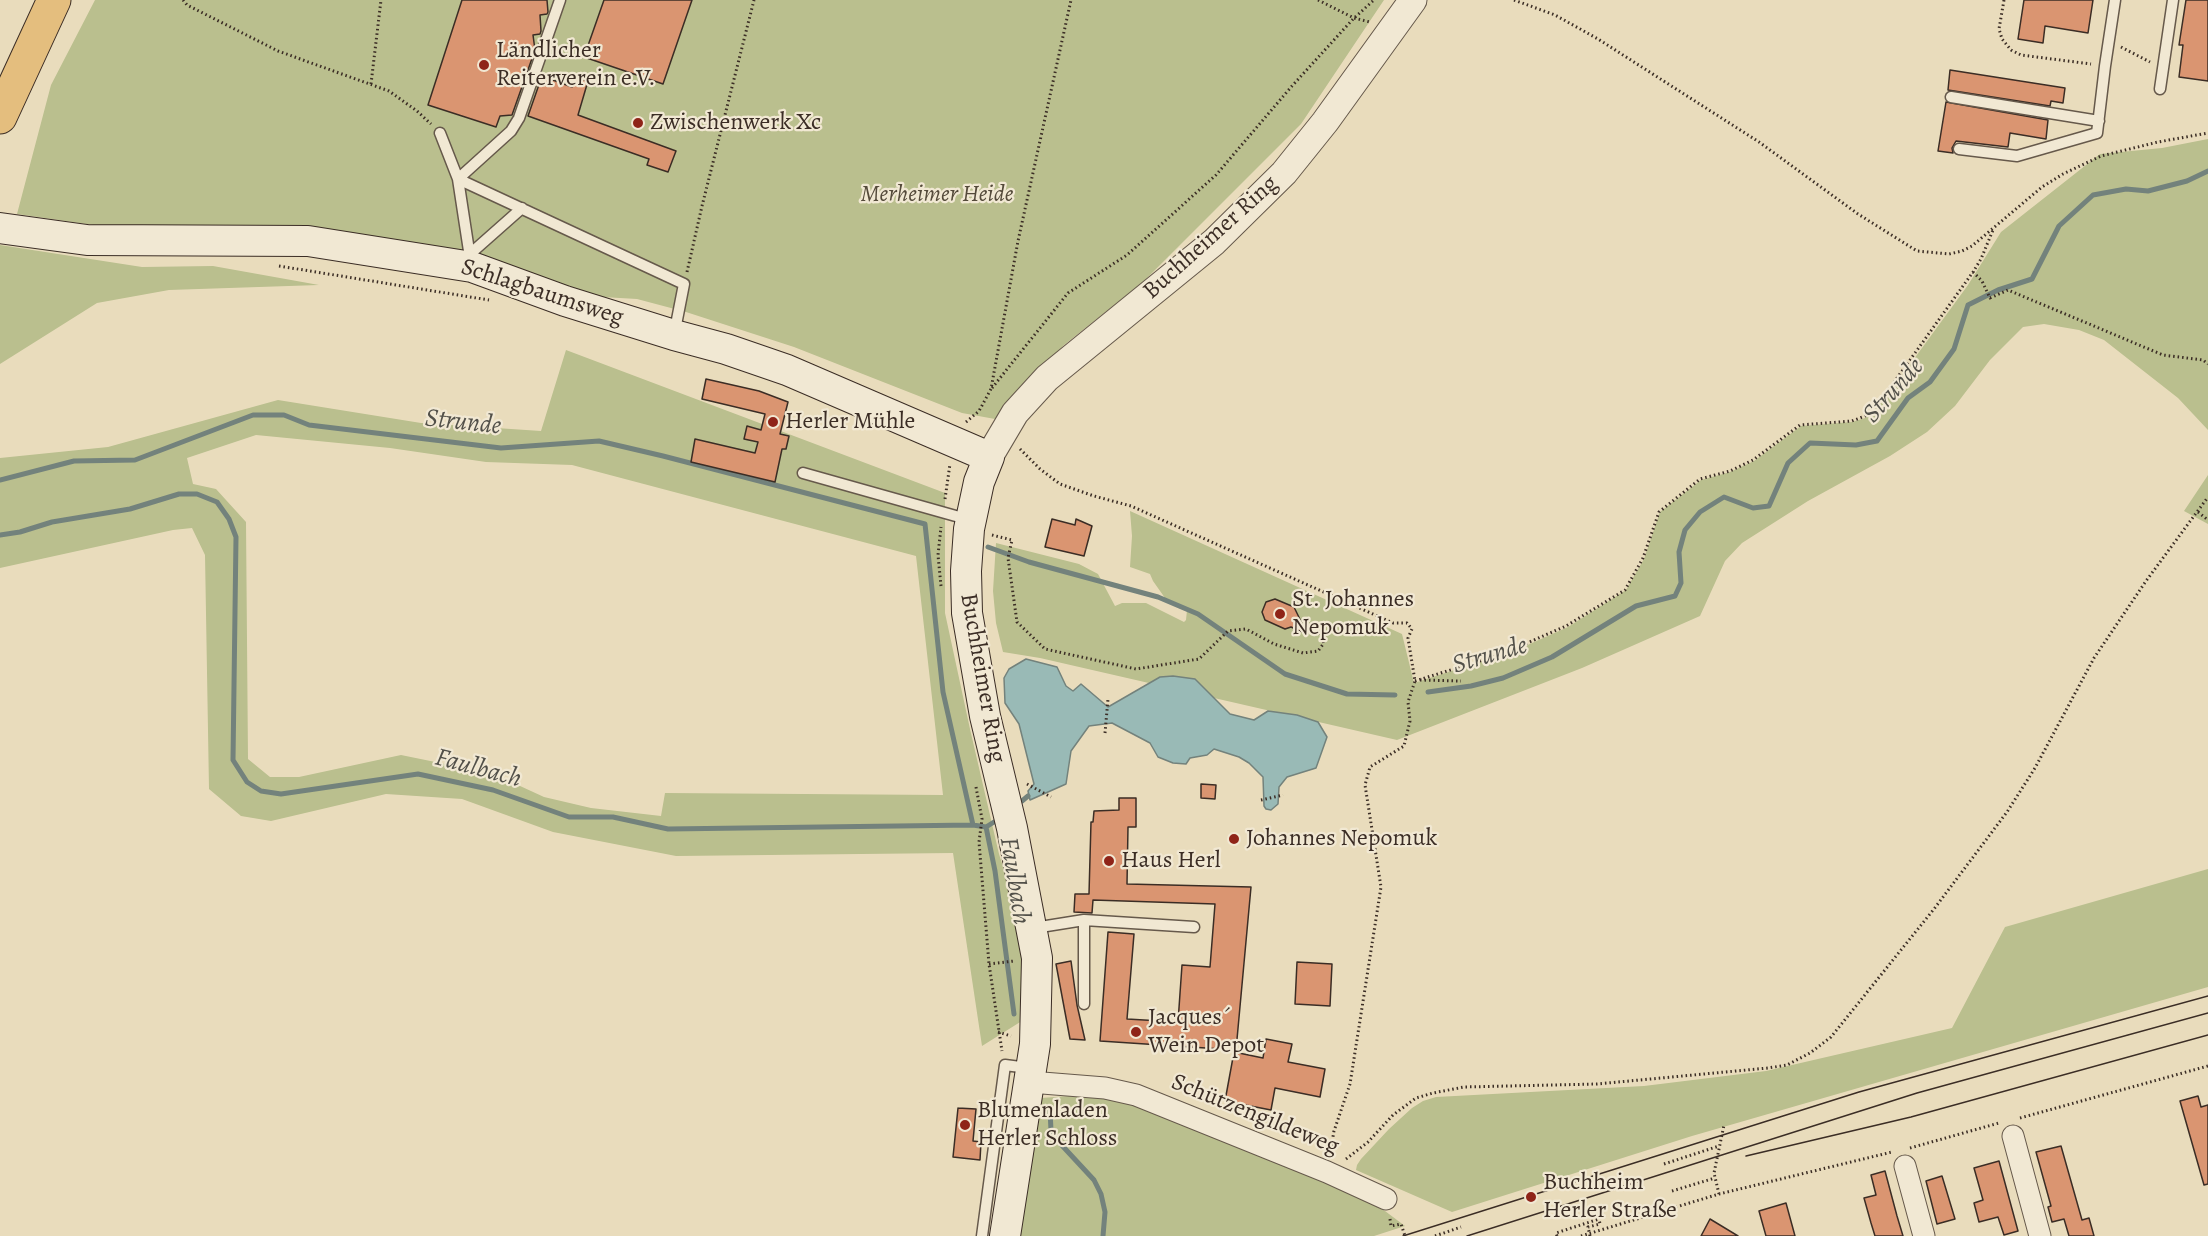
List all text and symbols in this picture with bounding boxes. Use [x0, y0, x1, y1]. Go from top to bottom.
place label: Ländlicher Reiterverein e.V. [496, 37, 656, 93]
marker: Ländlicher Reiterverein e.V. [477, 58, 491, 72]
place label: Zwischenwerk Xc [650, 109, 821, 137]
marker: Zwischenwerk Xc [631, 116, 645, 130]
street label: Buchheimer Ring [1138, 170, 1284, 306]
park label: Merheimer Heide [861, 181, 1013, 209]
street label: Schlagbaumsweg [457, 253, 627, 333]
water label: Strunde [1857, 352, 1931, 430]
water label: Strunde [423, 403, 503, 443]
place label: Herler Mühle [785, 408, 915, 436]
marker: Herler Mühle [766, 415, 780, 429]
place label: St. Johannes Nepomuk [1292, 586, 1414, 642]
street label: Buchheimer Ring [953, 591, 1011, 765]
marker: St. Johannes Nepomuk [1273, 607, 1287, 621]
water label: Strunde [1449, 630, 1531, 682]
water label: Faulbach [431, 742, 525, 796]
place label: Johannes Nepomuk [1246, 825, 1437, 853]
marker: Johannes Nepomuk [1227, 832, 1241, 846]
water label: Faulbach [992, 835, 1036, 927]
place label: Haus Herl [1121, 847, 1221, 875]
marker: Haus Herl [1102, 854, 1116, 868]
place label: Jacques´ Wein Depot [1148, 1004, 1264, 1060]
marker: Jacques´ Wein Depot [1129, 1025, 1143, 1039]
street label: Schützengildeweg [1167, 1068, 1343, 1162]
place label: Blumenladen Herler Schloss [977, 1097, 1117, 1153]
marker: Blumenladen Herler Schloss [958, 1118, 972, 1132]
place label: Buchheim Herler Straße [1543, 1169, 1677, 1225]
marker: Buchheim Herler Straße [1524, 1190, 1538, 1204]

